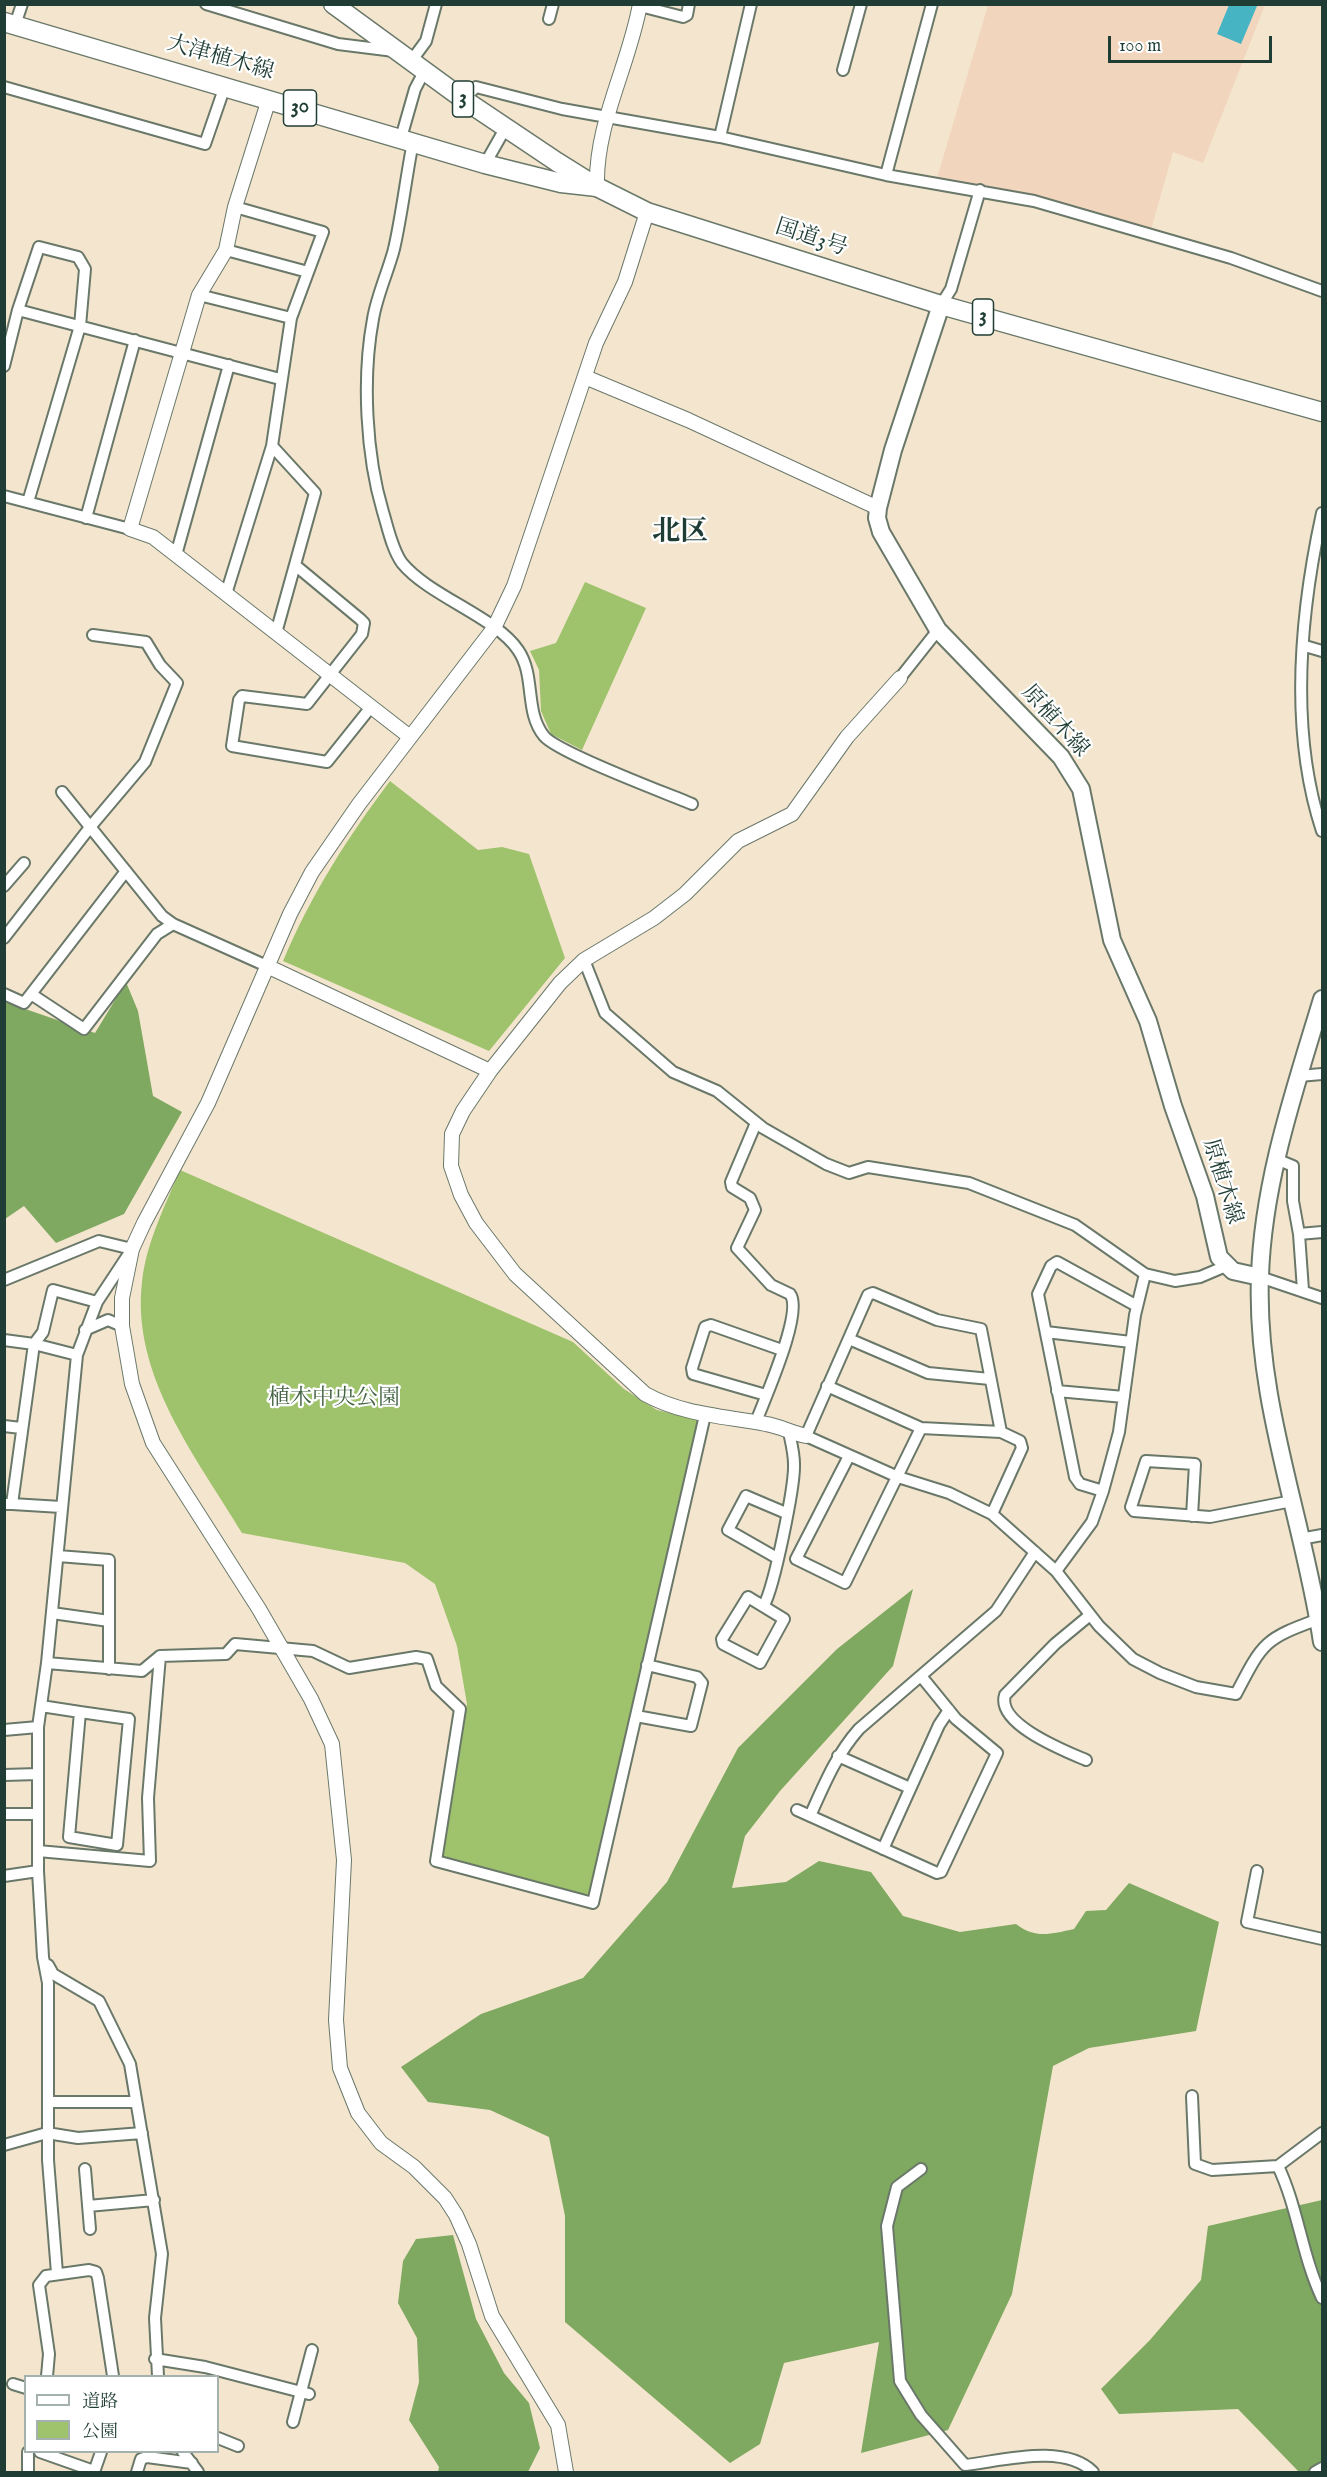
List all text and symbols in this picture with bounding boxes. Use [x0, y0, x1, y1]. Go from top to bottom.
scale bar [1111, 24, 1274, 62]
street label: 大津植木線 [163, 31, 277, 87]
text: 100 m [1119, 35, 1161, 58]
road number: 3 [452, 81, 474, 117]
road number: 30 [284, 90, 316, 126]
street label: 国道3号 [772, 215, 850, 263]
road number: 3 [972, 299, 994, 335]
district label: 北区 [652, 517, 708, 551]
street label: 原植木線 [1015, 680, 1093, 764]
street label: 原植木線 [1196, 1136, 1246, 1228]
park label: 植木中央公園 [268, 1386, 400, 1412]
legend [24, 2375, 219, 2453]
text: 道路 [82, 2391, 118, 2414]
text: 公園 [82, 2421, 118, 2444]

